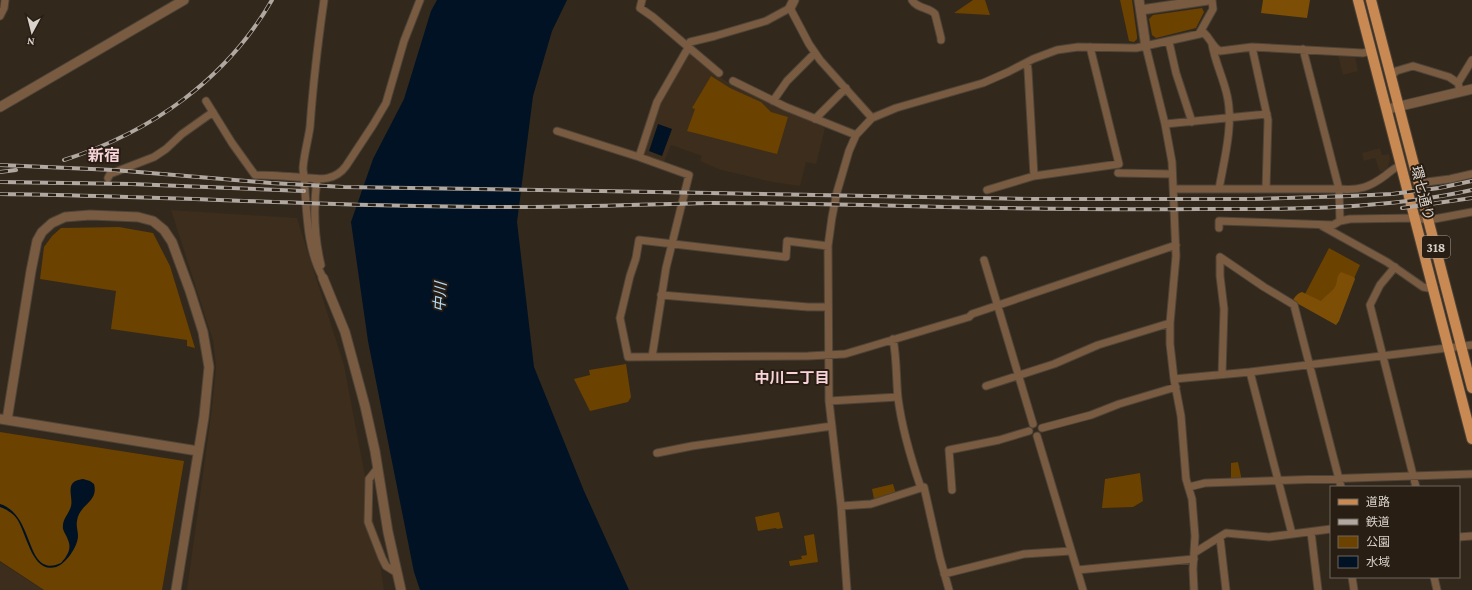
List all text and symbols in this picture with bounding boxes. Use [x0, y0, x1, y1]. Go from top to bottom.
north arrow [12, 12, 52, 52]
text: N [26, 35, 35, 48]
district label: 新宿 [88, 147, 120, 164]
street label: 環七通り [1408, 164, 1438, 222]
road number: 318 [1422, 236, 1450, 258]
water label: 中川 [431, 280, 449, 312]
district label: 中川二丁目 [754, 370, 830, 386]
legend [1330, 486, 1460, 578]
text: 道路 [1366, 495, 1390, 509]
text: 鉄道 [1366, 515, 1390, 529]
text: 公園 [1366, 535, 1390, 549]
text: 水域 [1366, 555, 1390, 569]

